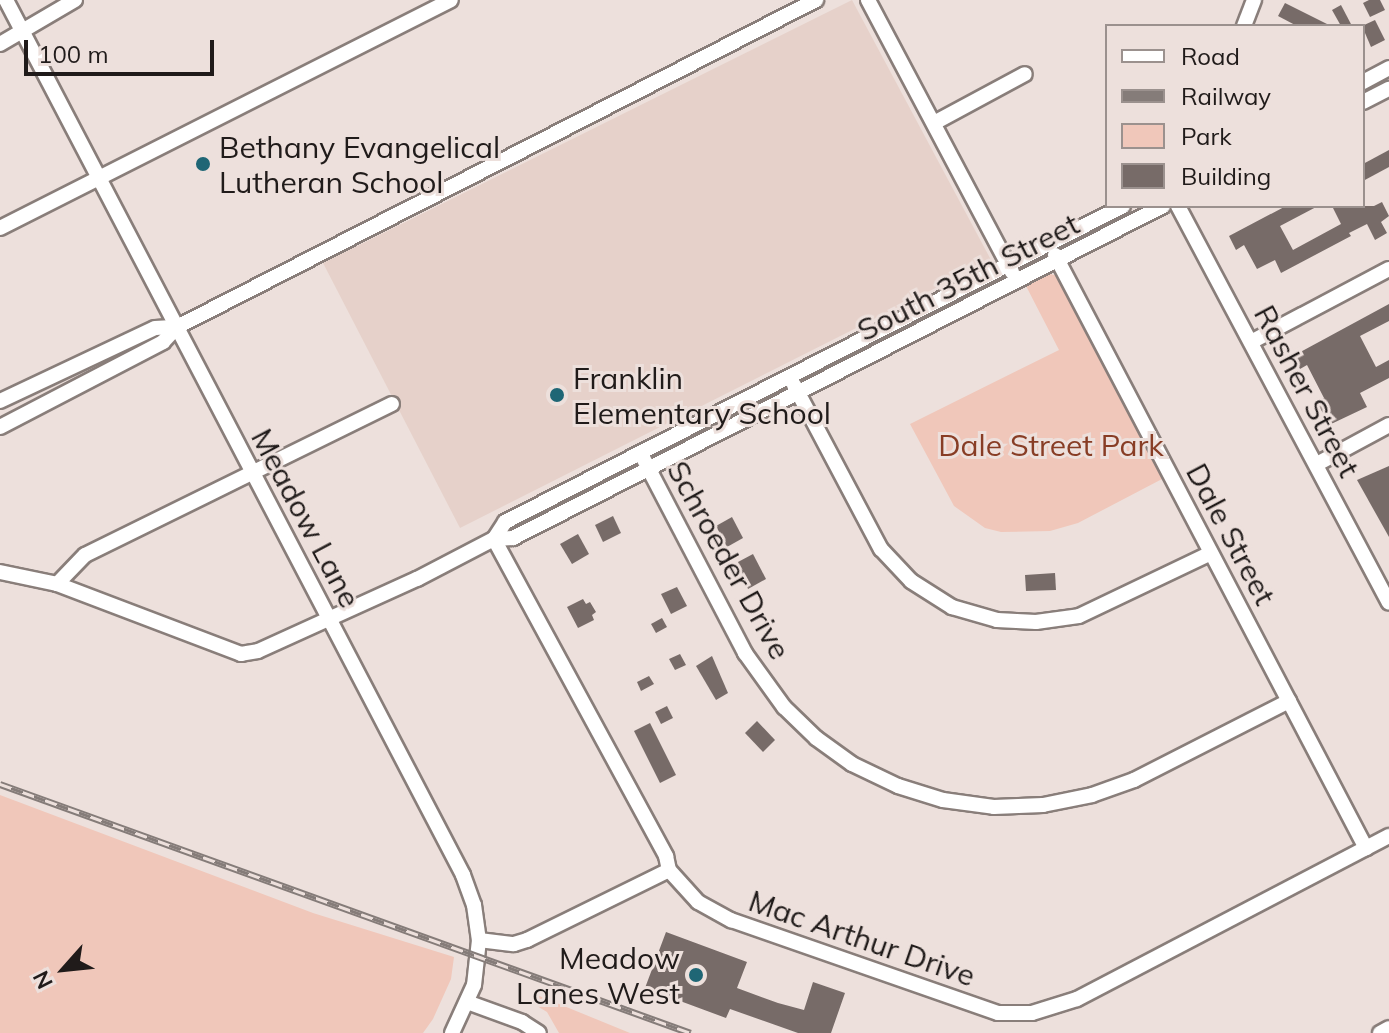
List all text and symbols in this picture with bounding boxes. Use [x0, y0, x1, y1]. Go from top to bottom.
scale bar [28, 24, 218, 74]
legend [1105, 24, 1365, 208]
text: 100 m [38, 39, 109, 69]
text: Road [1181, 41, 1240, 71]
text: Railway [1181, 81, 1271, 111]
text: Park [1181, 121, 1232, 151]
place label: Bethany Evangelical Lutheran School [219, 129, 500, 200]
marker: Bethany Evangelical Lutheran School [194, 155, 212, 173]
text: Building [1181, 161, 1271, 191]
street label: South 35th Street [851, 206, 1085, 348]
street label: Rasher Street [1247, 299, 1367, 483]
place label: Franklin Elementary School [573, 360, 831, 430]
marker: Franklin Elementary School [548, 386, 566, 404]
street label: Meadow Lane [244, 423, 368, 613]
park label: Dale Street Park [938, 427, 1164, 463]
street label: Schroeder Drive [660, 455, 798, 665]
street label: Dale Street [1179, 457, 1283, 611]
street label: Mac Arthur Drive [744, 882, 980, 994]
north arrow [24, 929, 104, 1009]
place label: Meadow Lanes West [516, 940, 680, 1010]
text: N [26, 966, 59, 994]
marker: Meadow Lanes West [687, 966, 705, 984]

